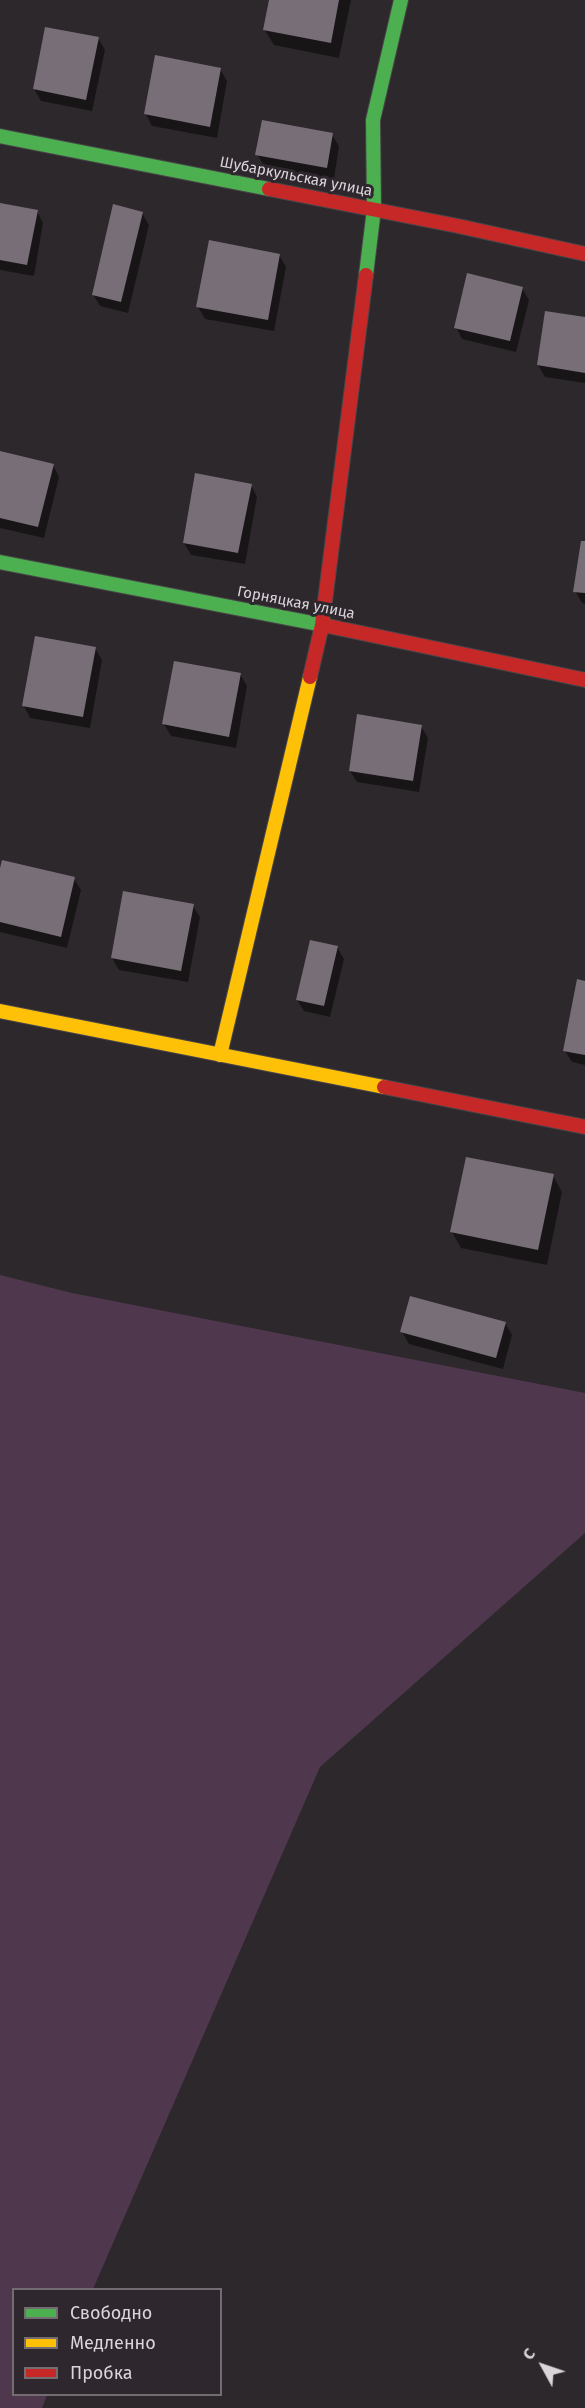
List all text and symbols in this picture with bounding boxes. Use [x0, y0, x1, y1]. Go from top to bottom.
street label: Шубаркульская улица [218, 153, 374, 201]
street label: Горняцкая улица [236, 583, 356, 623]
legend [12, 2288, 222, 2396]
text: Свободно [70, 2302, 152, 2324]
text: Медленно [70, 2332, 156, 2354]
north arrow [513, 2336, 573, 2396]
text: С [519, 2344, 539, 2364]
text: Пробка [70, 2362, 133, 2384]

